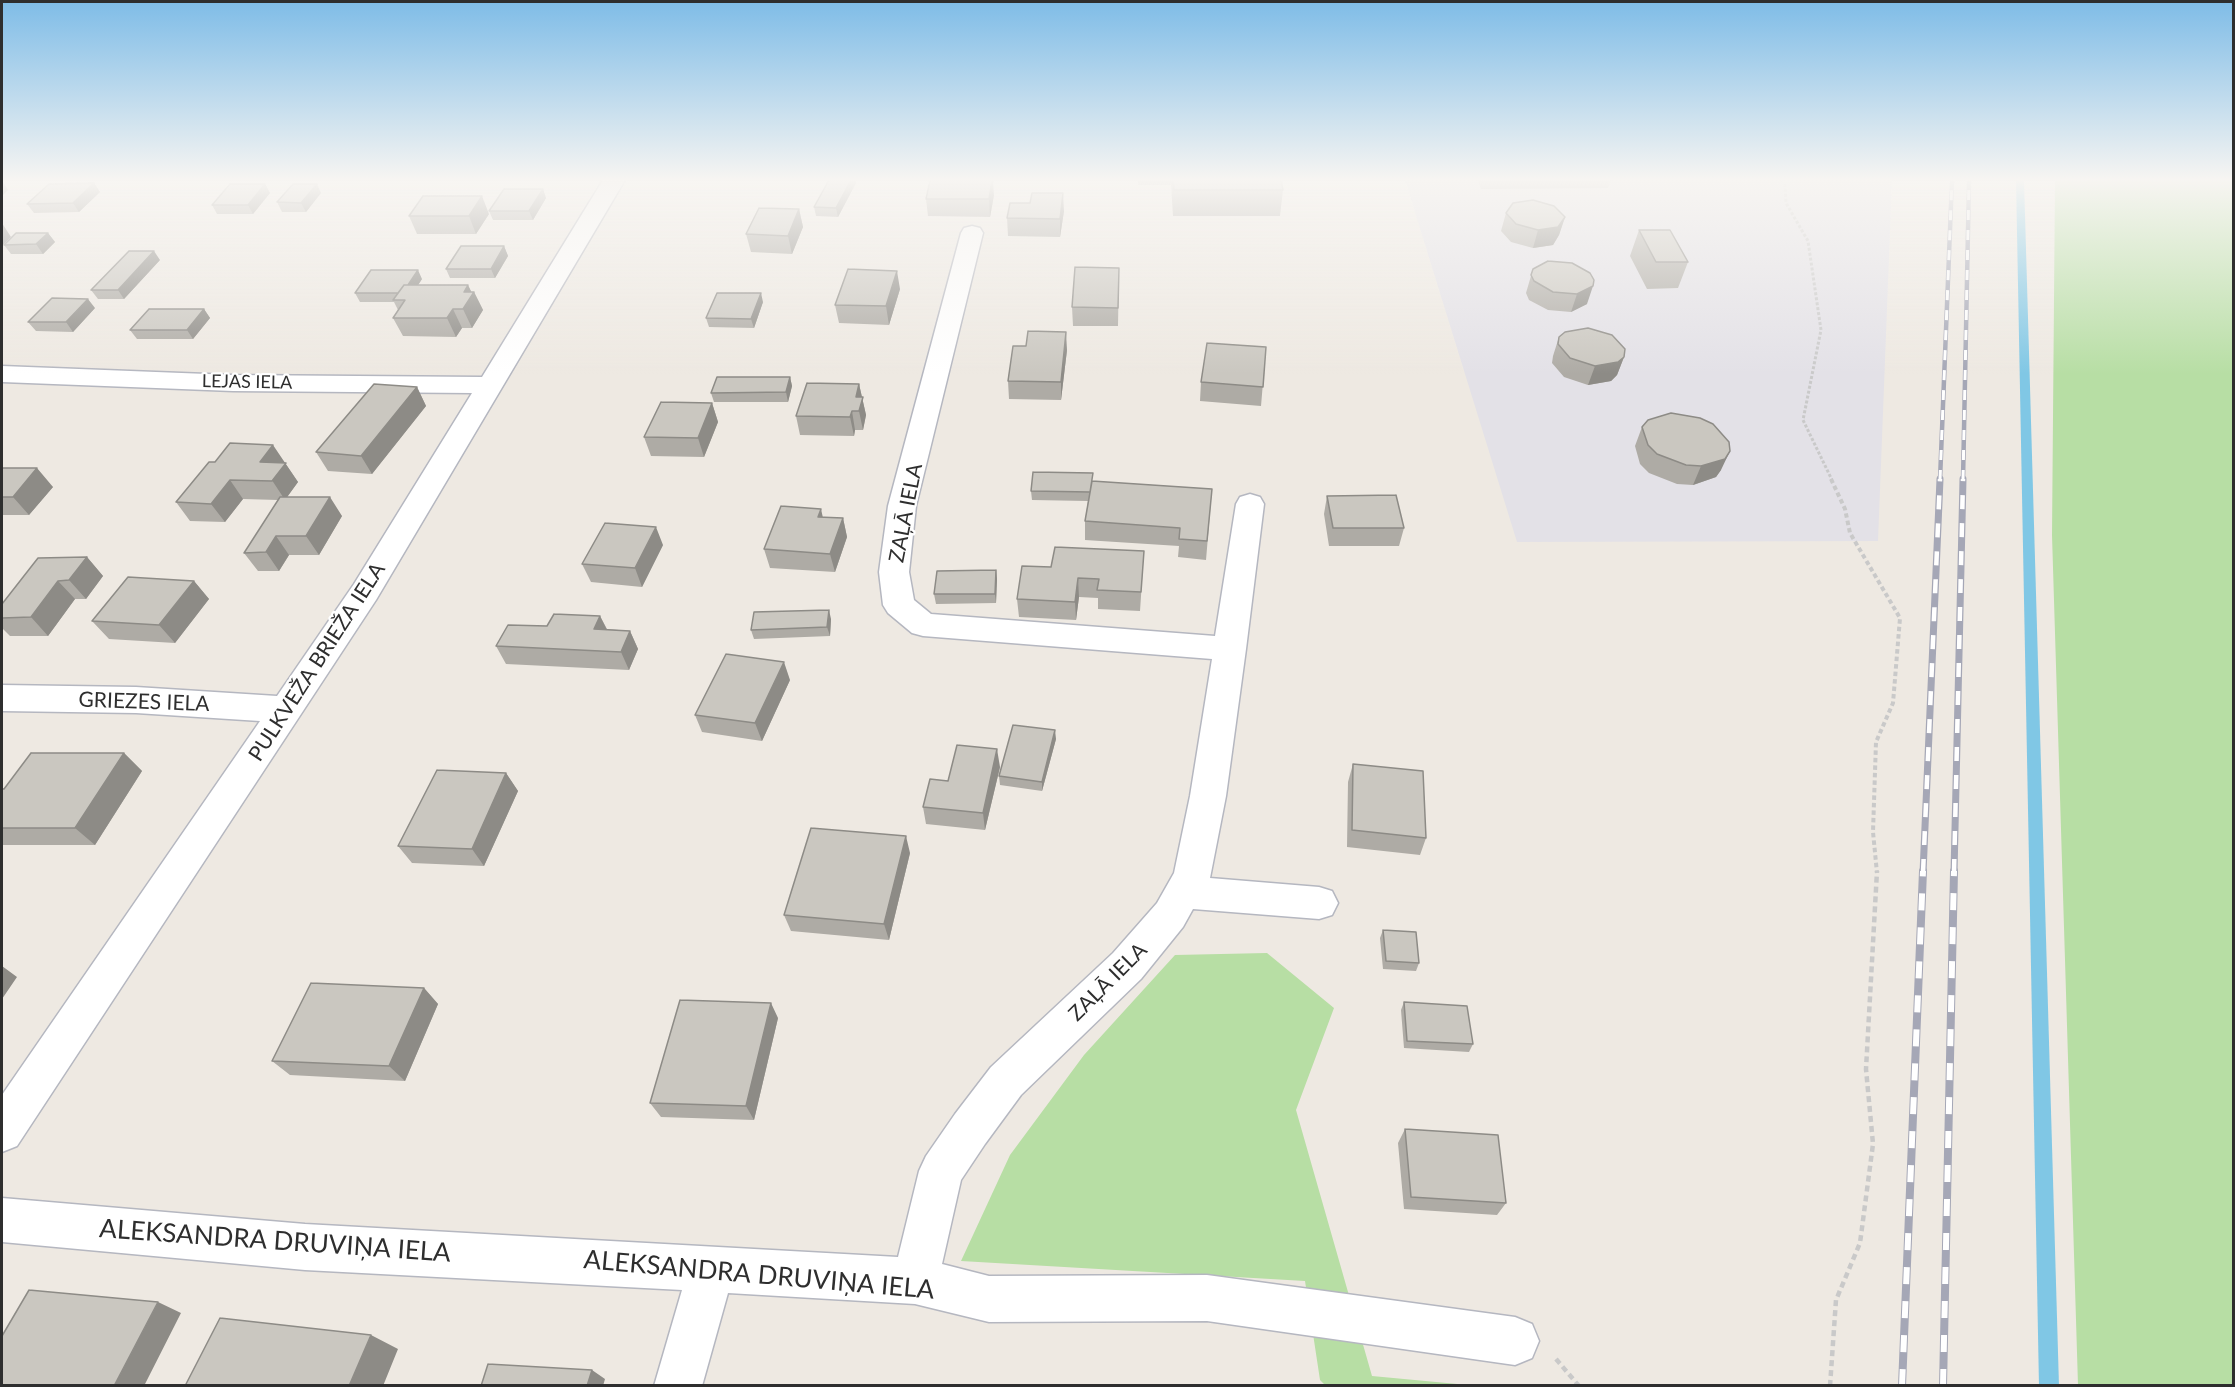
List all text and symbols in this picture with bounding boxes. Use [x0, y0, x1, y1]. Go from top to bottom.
street label: LEJAS IELA [202, 370, 292, 394]
street label: ZAĻĀ IELA [884, 461, 928, 565]
street label: PULKVEŽA BRIEŽA IELA [243, 558, 391, 766]
street label: GRIEZES IELA [78, 687, 210, 717]
street label: ZAĻĀ IELA [1064, 938, 1152, 1026]
street label: ALEKSANDRA DRUVIŅA IELA [98, 1213, 452, 1269]
street label: ALEKSANDRA DRUVIŅA IELA [582, 1244, 936, 1306]

